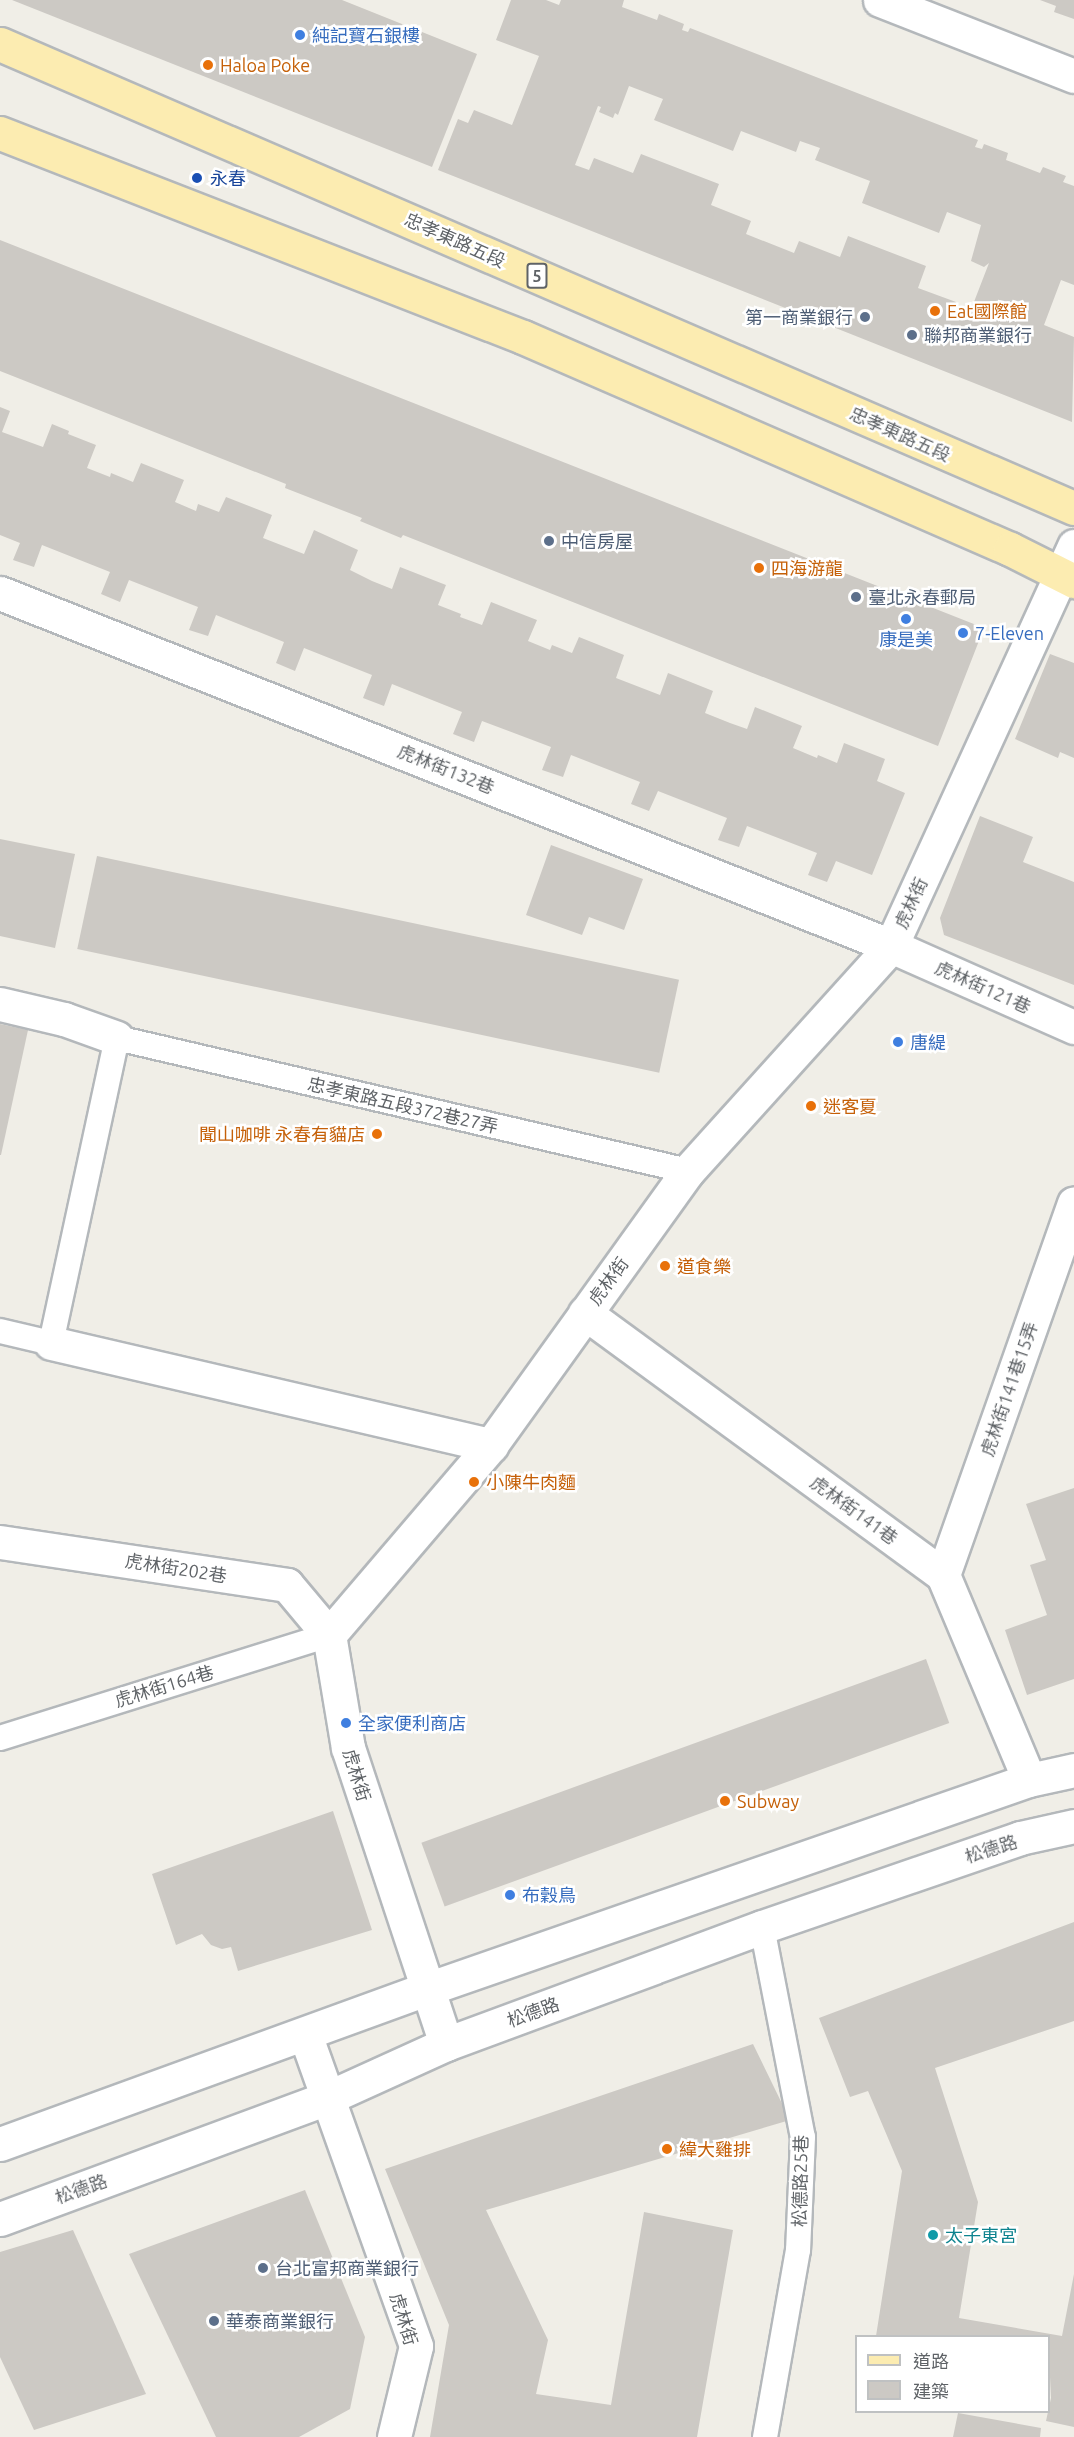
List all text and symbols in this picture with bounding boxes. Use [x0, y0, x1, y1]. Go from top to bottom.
place label: 純記寶石銀樓 [312, 24, 420, 46]
marker: 純記寶石銀樓 [293, 28, 307, 42]
place label: Haloa Poke [220, 54, 310, 76]
marker: Haloa Poke [201, 58, 215, 72]
place label: 永春 [210, 167, 246, 189]
marker: 永春 [188, 169, 206, 187]
street label: 忠孝東路五段 [401, 208, 509, 272]
road number: 5 [525, 263, 549, 289]
place label: Eat國際館 [947, 300, 1027, 322]
marker: Eat國際館 [928, 304, 942, 318]
place label: 第一商業銀行 [745, 306, 853, 328]
marker: 第一商業銀行 [858, 310, 872, 324]
place label: 聯邦商業銀行 [924, 324, 1032, 346]
marker: 聯邦商業銀行 [905, 328, 919, 342]
street label: 忠孝東路五段 [846, 402, 954, 466]
place label: 中信房屋 [561, 530, 633, 552]
marker: 中信房屋 [542, 534, 556, 548]
place label: 四海游龍 [771, 557, 843, 579]
marker: 四海游龍 [752, 561, 766, 575]
place label: 臺北永春郵局 [868, 586, 976, 608]
marker: 臺北永春郵局 [849, 590, 863, 604]
marker: 康是美 [899, 612, 913, 626]
place label: 7-Eleven [975, 622, 1044, 644]
marker: 7-Eleven [956, 626, 970, 640]
place label: 康是美 [879, 628, 933, 650]
street label: 虎林街132巷 [394, 740, 498, 798]
street label: 虎林街 [890, 874, 932, 932]
street label: 虎林街121巷 [932, 956, 1034, 1018]
place label: 唐緹 [910, 1031, 946, 1053]
marker: 唐緹 [891, 1035, 905, 1049]
street label: 忠孝東路五段372巷27弄 [306, 1073, 500, 1137]
place label: 迷客夏 [823, 1095, 877, 1117]
marker: 迷客夏 [804, 1099, 818, 1113]
place label: 聞山咖啡 永春有貓店 [199, 1123, 365, 1145]
marker: 聞山咖啡 永春有貓店 [370, 1127, 384, 1141]
street label: 虎林街 [583, 1253, 633, 1309]
place label: 道食樂 [677, 1255, 731, 1277]
marker: 道食樂 [658, 1259, 672, 1273]
street label: 虎林街141巷15弄 [976, 1319, 1042, 1459]
place label: 小陳牛肉麵 [486, 1471, 576, 1493]
street label: 虎林街141巷 [806, 1471, 902, 1549]
marker: 小陳牛肉麵 [467, 1475, 481, 1489]
street label: 虎林街202巷 [124, 1549, 228, 1587]
street label: 虎林街164巷 [112, 1661, 216, 1711]
place label: 全家便利商店 [358, 1712, 466, 1734]
marker: 全家便利商店 [339, 1716, 353, 1730]
street label: 虎林街 [339, 1746, 375, 1804]
place label: Subway [737, 1790, 799, 1812]
marker: Subway [718, 1794, 732, 1808]
street label: 松德路 [962, 1830, 1020, 1868]
place label: 布穀鳥 [522, 1884, 576, 1906]
marker: 布穀鳥 [503, 1888, 517, 1902]
street label: 松德路 [504, 1993, 562, 2031]
street label: 松德路25巷 [788, 2135, 812, 2227]
place label: 緯大雞排 [679, 2138, 751, 2160]
marker: 緯大雞排 [660, 2142, 674, 2156]
street label: 松德路 [52, 2170, 110, 2208]
place label: 太子東宮 [945, 2224, 1017, 2246]
marker: 太子東宮 [926, 2228, 940, 2242]
place label: 台北富邦商業銀行 [275, 2257, 419, 2279]
marker: 台北富邦商業銀行 [256, 2261, 270, 2275]
street label: 虎林街 [386, 2290, 422, 2348]
place label: 華泰商業銀行 [226, 2310, 334, 2332]
marker: 華泰商業銀行 [207, 2314, 221, 2328]
legend [855, 2335, 1050, 2413]
text: 道路 [913, 2351, 949, 2371]
text: 建築 [913, 2381, 949, 2401]

